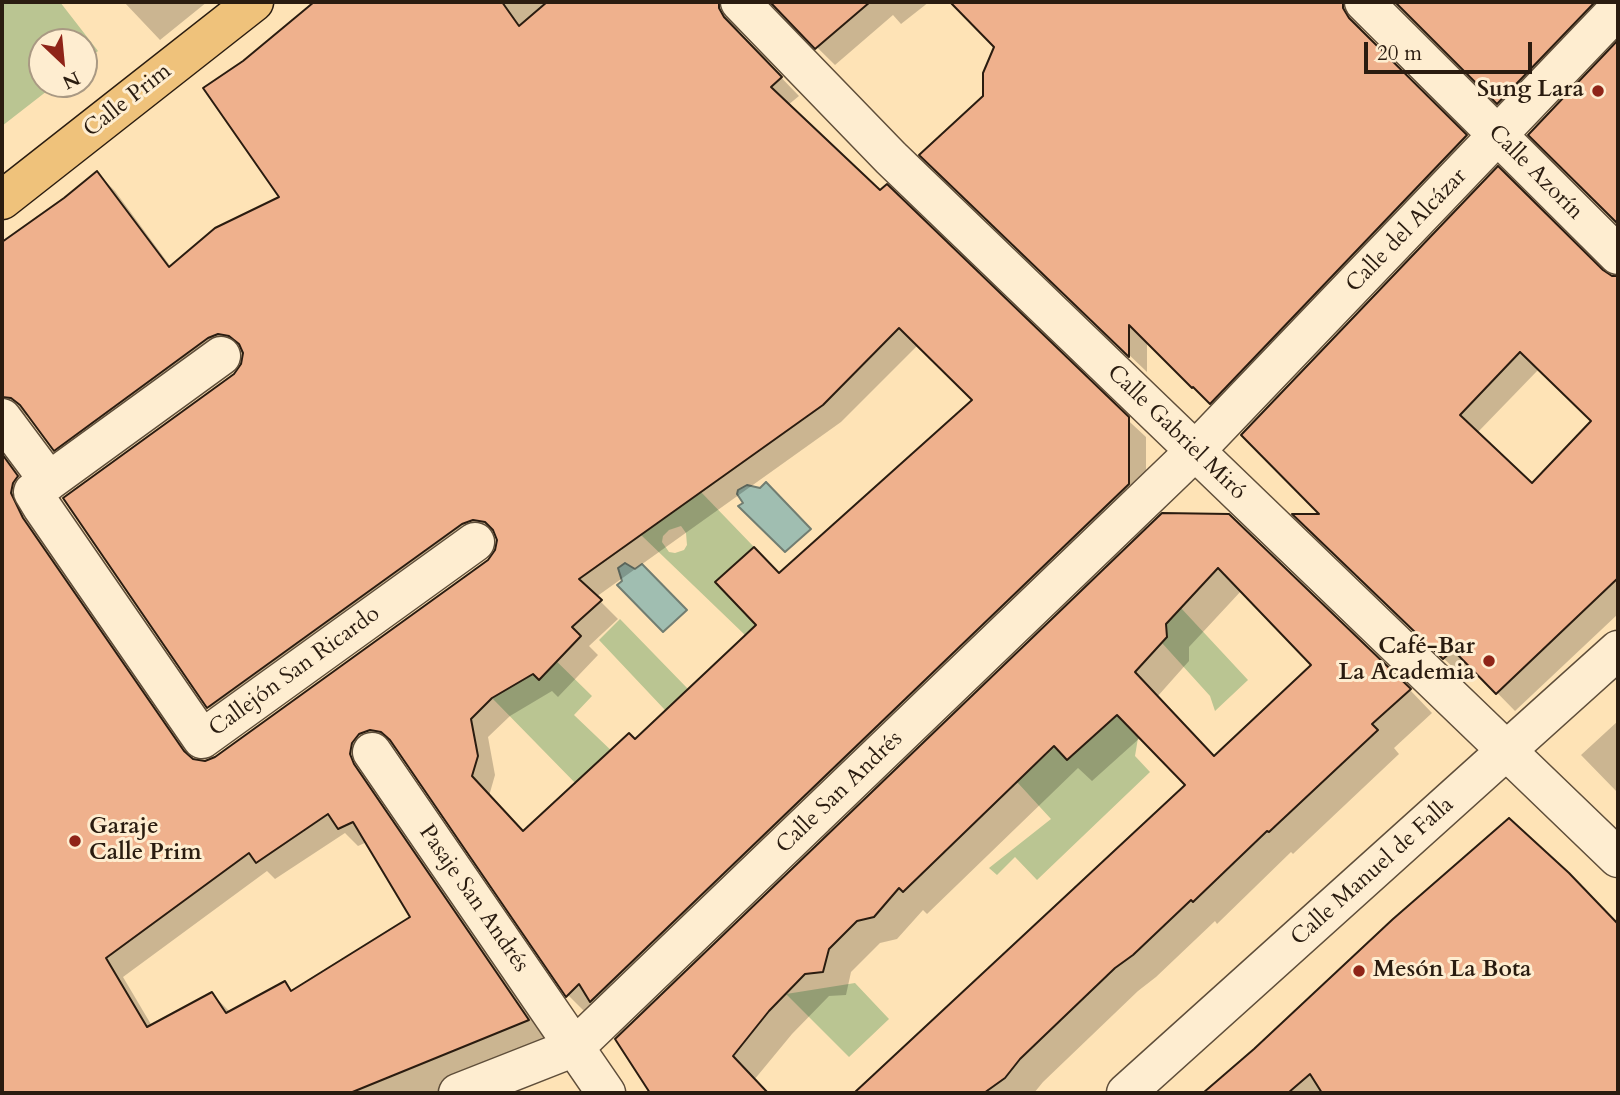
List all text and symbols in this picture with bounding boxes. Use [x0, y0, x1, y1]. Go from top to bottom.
north arrow [28, 28, 98, 98]
scale bar [1368, 28, 1536, 72]
text: 20 m [1377, 39, 1422, 68]
street label: Calle Prim [79, 58, 177, 144]
text: N [58, 65, 84, 95]
place label: Sung Lara [1477, 77, 1584, 105]
marker: Sung Lara [1590, 83, 1606, 99]
street label: Calle Azorín [1482, 120, 1588, 226]
street label: Calle del Alcázar [1341, 163, 1473, 299]
street label: Calle Gabriel Miró [1101, 360, 1251, 506]
street label: Callejón San Ricardo [204, 601, 386, 743]
place label: Café-Bar La Academia [1339, 634, 1475, 688]
marker: Café-Bar La Academia [1481, 653, 1497, 669]
street label: Calle San Andrés [771, 726, 909, 860]
street label: Calle Manuel de Falla [1286, 792, 1460, 952]
place label: Garaje Calle Prim [89, 814, 202, 868]
street label: Pasaje San Andrés [412, 820, 534, 978]
marker: Garaje Calle Prim [67, 833, 83, 849]
place label: Mesón La Bota [1373, 957, 1531, 985]
marker: Mesón La Bota [1351, 963, 1367, 979]

